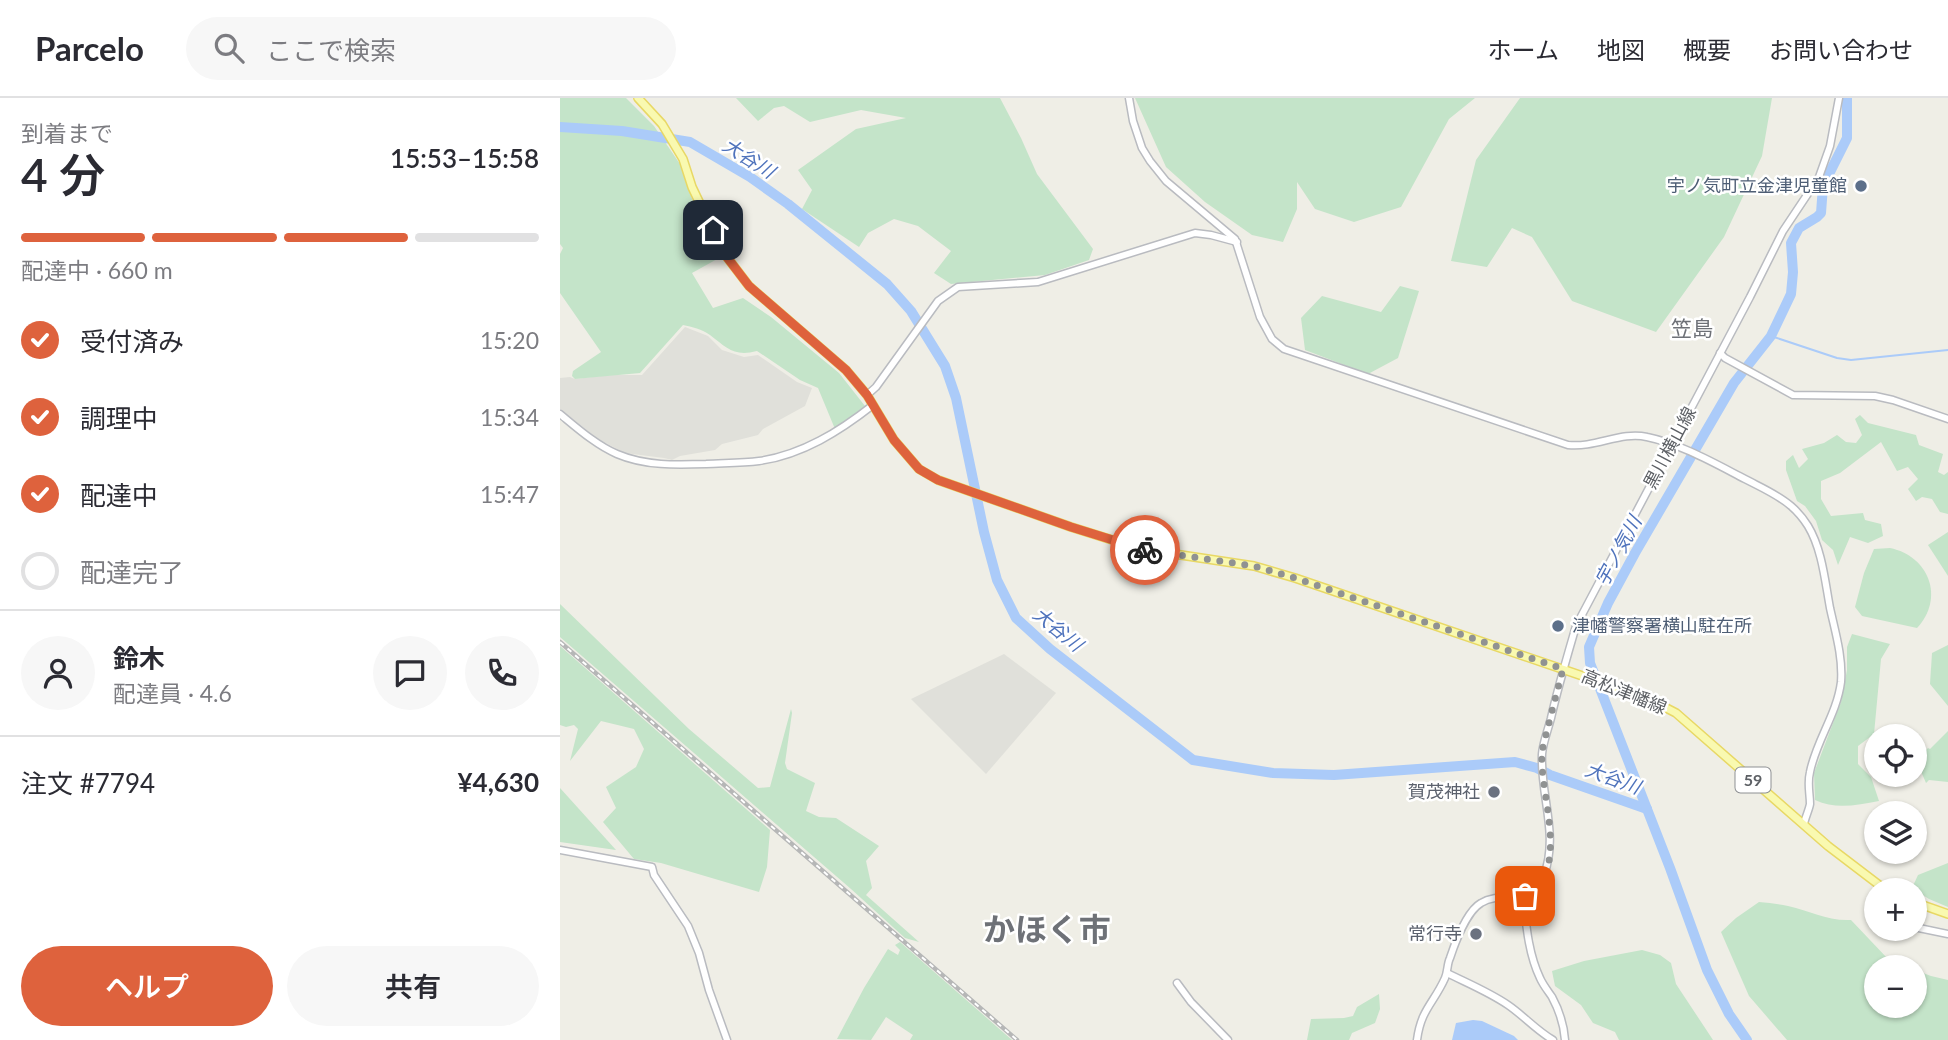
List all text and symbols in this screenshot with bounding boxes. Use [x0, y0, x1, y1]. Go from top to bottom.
search box [186, 17, 676, 80]
text: Parcelo [35, 28, 144, 68]
icon: search [210, 29, 248, 67]
text: ここで検索 [266, 34, 396, 66]
text: ホーム [1488, 35, 1559, 64]
text: 地図 [1597, 35, 1645, 64]
text: 概要 [1683, 35, 1731, 64]
text: お問い合わせ [1769, 35, 1913, 64]
text: 到着まで [21, 119, 113, 147]
water label: 大谷川 [719, 133, 781, 183]
text: 15:53–15:58 [390, 142, 539, 174]
text: 4 分 [21, 147, 105, 202]
place label: 宇ノ気町立金津児童館 [1667, 174, 1847, 196]
marker: 宇ノ気町立金津児童館 [1853, 178, 1869, 194]
pin [683, 200, 743, 260]
icon: home [694, 211, 732, 249]
text: 配達中 · 660 m [21, 256, 173, 284]
district label: 笠島 [1671, 315, 1713, 340]
icon: check [21, 321, 59, 359]
text: 受付済み [80, 325, 184, 357]
text: 15:20 [480, 326, 539, 354]
icon: check [21, 398, 59, 436]
text: 調理中 [80, 402, 158, 434]
text: 15:34 [480, 403, 539, 431]
street label: 黒川横山線 [1638, 403, 1700, 492]
icon: check [21, 475, 59, 513]
text: 配達中 [80, 479, 158, 511]
text: 15:47 [480, 480, 539, 508]
water label: 宇ノ気川 [1590, 510, 1646, 590]
courier [1110, 515, 1180, 585]
icon: bike [1126, 531, 1164, 569]
text: 配達完了 [80, 556, 184, 588]
water label: 大谷川 [1029, 602, 1089, 657]
place label: 津幡警察署横山駐在所 [1572, 614, 1752, 636]
marker: 津幡警察署横山駐在所 [1550, 618, 1566, 634]
button: person [21, 636, 95, 710]
button: chat [373, 636, 447, 710]
button: phone [465, 636, 539, 710]
text: 鈴木 [113, 642, 165, 674]
street label: 高松津幡線 [1579, 664, 1670, 718]
text: 配達員 · 4.6 [113, 679, 232, 707]
map controls [1864, 724, 1927, 1018]
button: locate [1864, 724, 1927, 787]
water label: 大谷川 [1582, 757, 1646, 799]
text: ¥4,630 [458, 766, 539, 798]
text: 注文 #7794 [21, 767, 155, 799]
road number: 59 [1736, 768, 1770, 792]
place label: 賀茂神社 [1408, 780, 1480, 802]
marker: 賀茂神社 [1486, 784, 1502, 800]
button: layers [1864, 801, 1927, 864]
pin [1495, 866, 1555, 926]
icon: bag [1506, 877, 1544, 915]
button: + [1864, 878, 1927, 941]
district label: かほく市 [983, 909, 1111, 948]
place label: 常行寺 [1408, 922, 1462, 944]
marker: 常行寺 [1468, 926, 1484, 942]
button: ヘルプ [21, 946, 273, 1026]
button: 共有 [287, 946, 539, 1026]
button: − [1864, 955, 1927, 1018]

